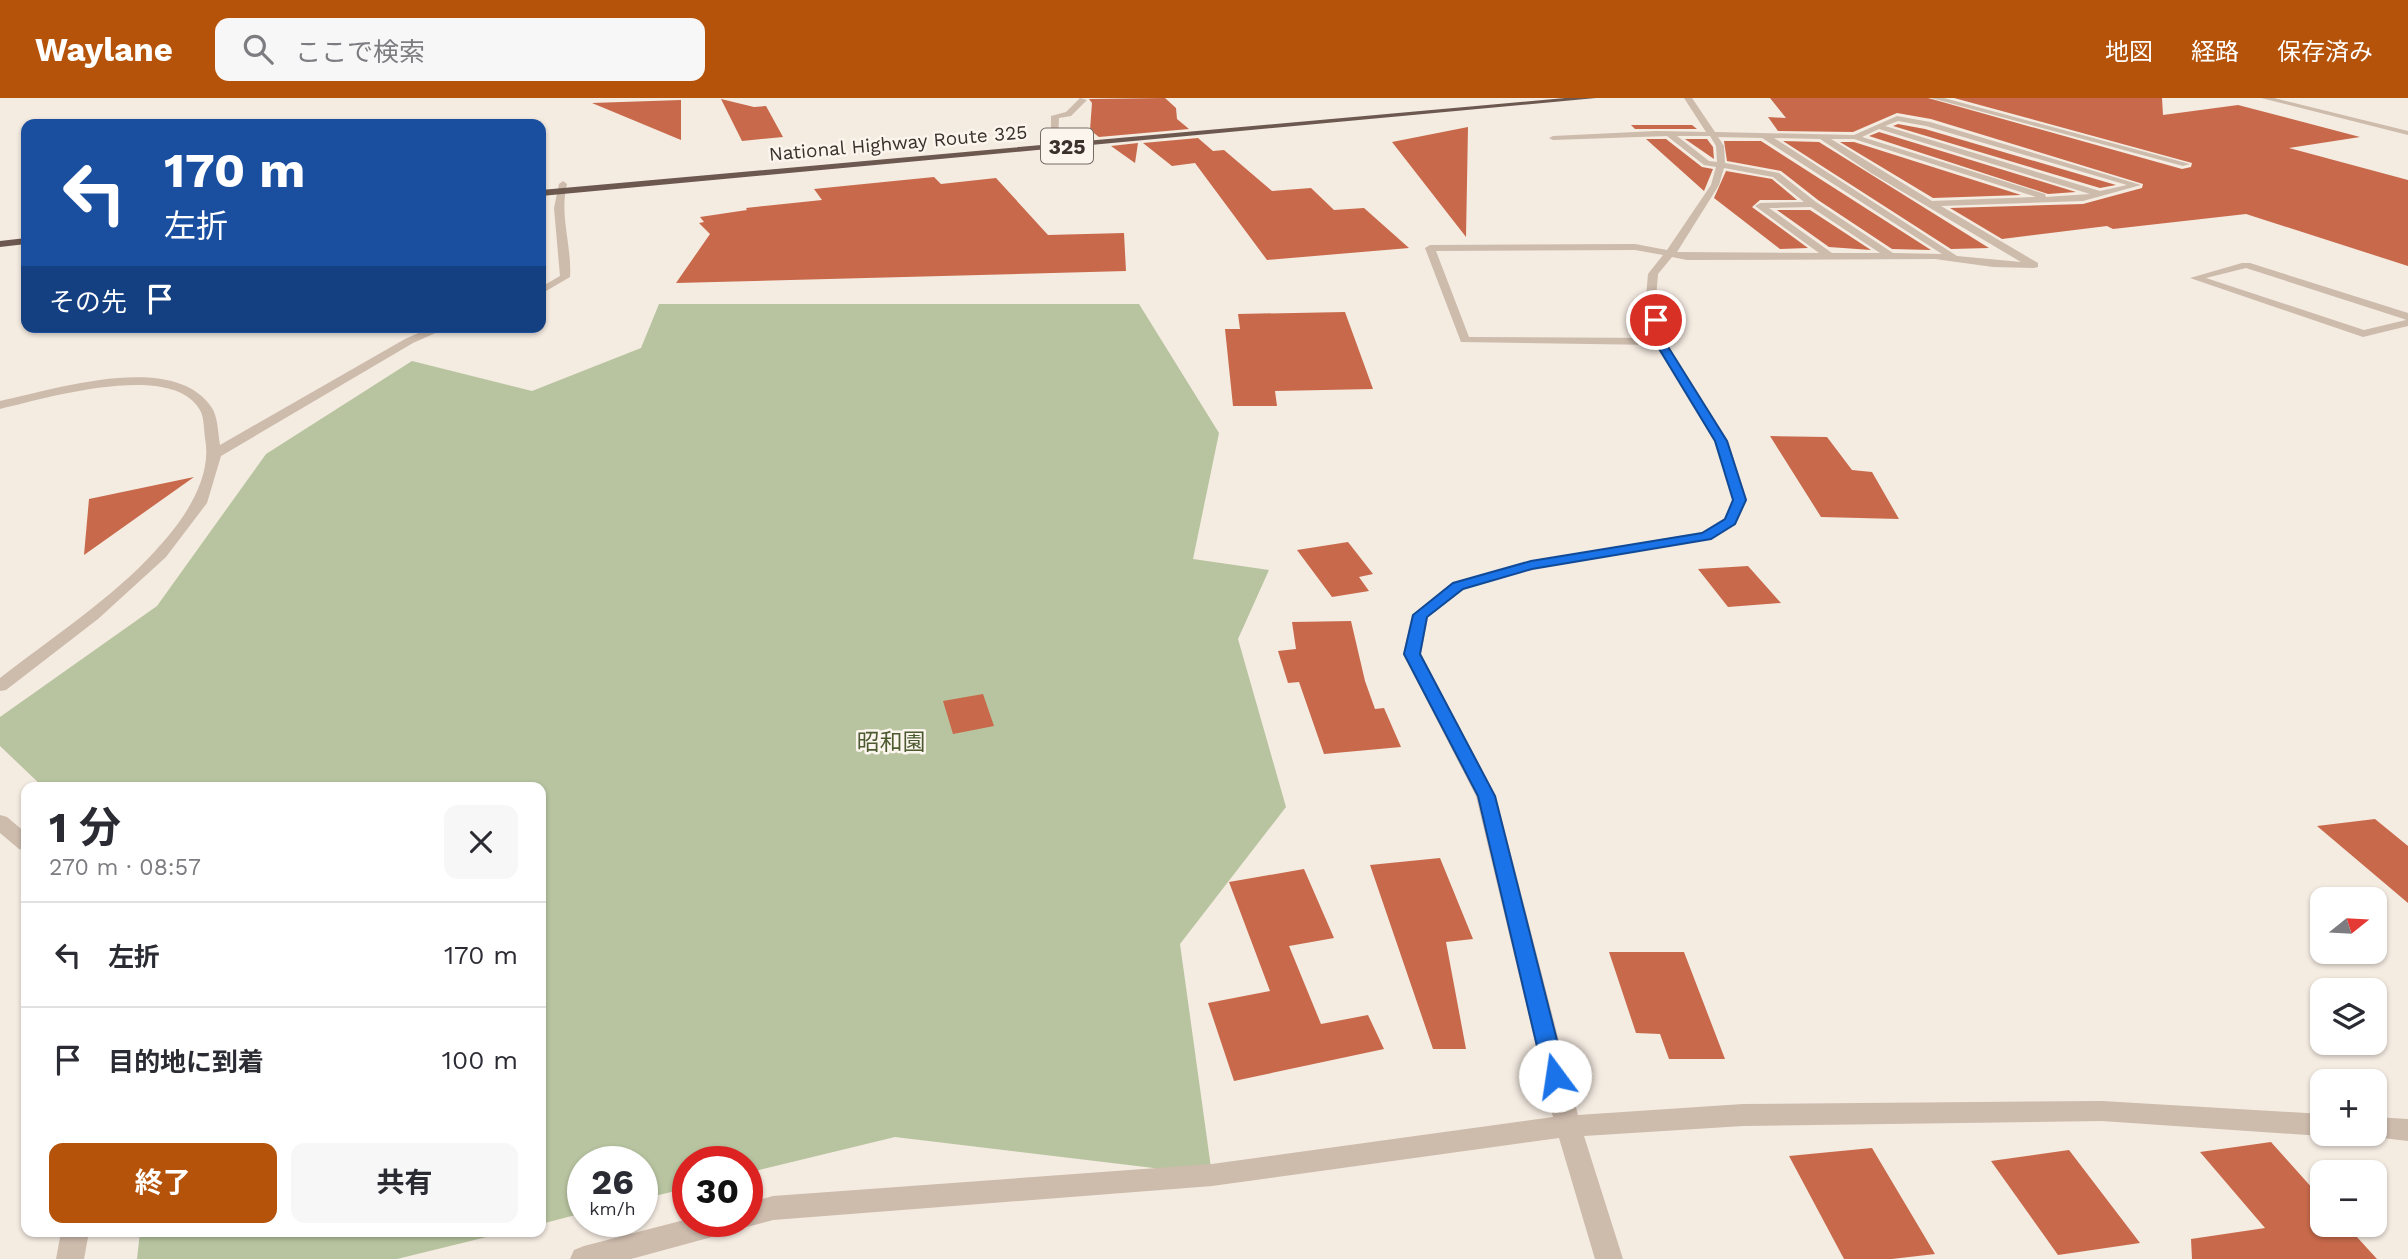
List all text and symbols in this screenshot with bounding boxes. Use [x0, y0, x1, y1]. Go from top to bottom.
search box [215, 18, 705, 81]
text: Waylane [35, 30, 173, 69]
icon: search [239, 30, 277, 68]
text: ここで検索 [295, 37, 425, 67]
text: 地図 [2105, 38, 2153, 66]
text: 経路 [2191, 38, 2239, 66]
text: 保存済み [2277, 38, 2373, 66]
street label: National Highway Route 325 [768, 120, 1028, 166]
road number: 325 [1041, 128, 1093, 164]
text: 170 m [164, 141, 305, 199]
icon: left [49, 147, 140, 238]
text: 左折 [164, 207, 228, 245]
icon: arrive [141, 280, 179, 318]
text: その先 [49, 287, 127, 317]
pin [1626, 290, 1686, 350]
icon: arrive [1637, 301, 1675, 339]
park label: 昭和園 [857, 729, 926, 756]
text: 1 分 [49, 803, 121, 852]
button: close [444, 805, 518, 879]
text: 270 m · 08:57 [49, 854, 201, 881]
north arrow [2310, 887, 2387, 964]
map controls [2310, 887, 2387, 1237]
icon: left [49, 936, 87, 974]
text: 170 m [444, 940, 518, 970]
text: 左折 [108, 942, 160, 972]
button: layers [2310, 978, 2387, 1055]
position arrow [1518, 1039, 1592, 1113]
icon: arrive [49, 1041, 87, 1079]
text: 100 m [442, 1045, 518, 1075]
text: 目的地に到着 [108, 1047, 264, 1077]
button: + [2310, 1069, 2387, 1146]
button: 終了 [49, 1143, 277, 1223]
button: 共有 [291, 1143, 518, 1223]
speed limit sign: 30 [672, 1146, 763, 1237]
button: − [2310, 1160, 2387, 1237]
text: 26 [591, 1161, 634, 1203]
text: km/h [589, 1198, 636, 1219]

